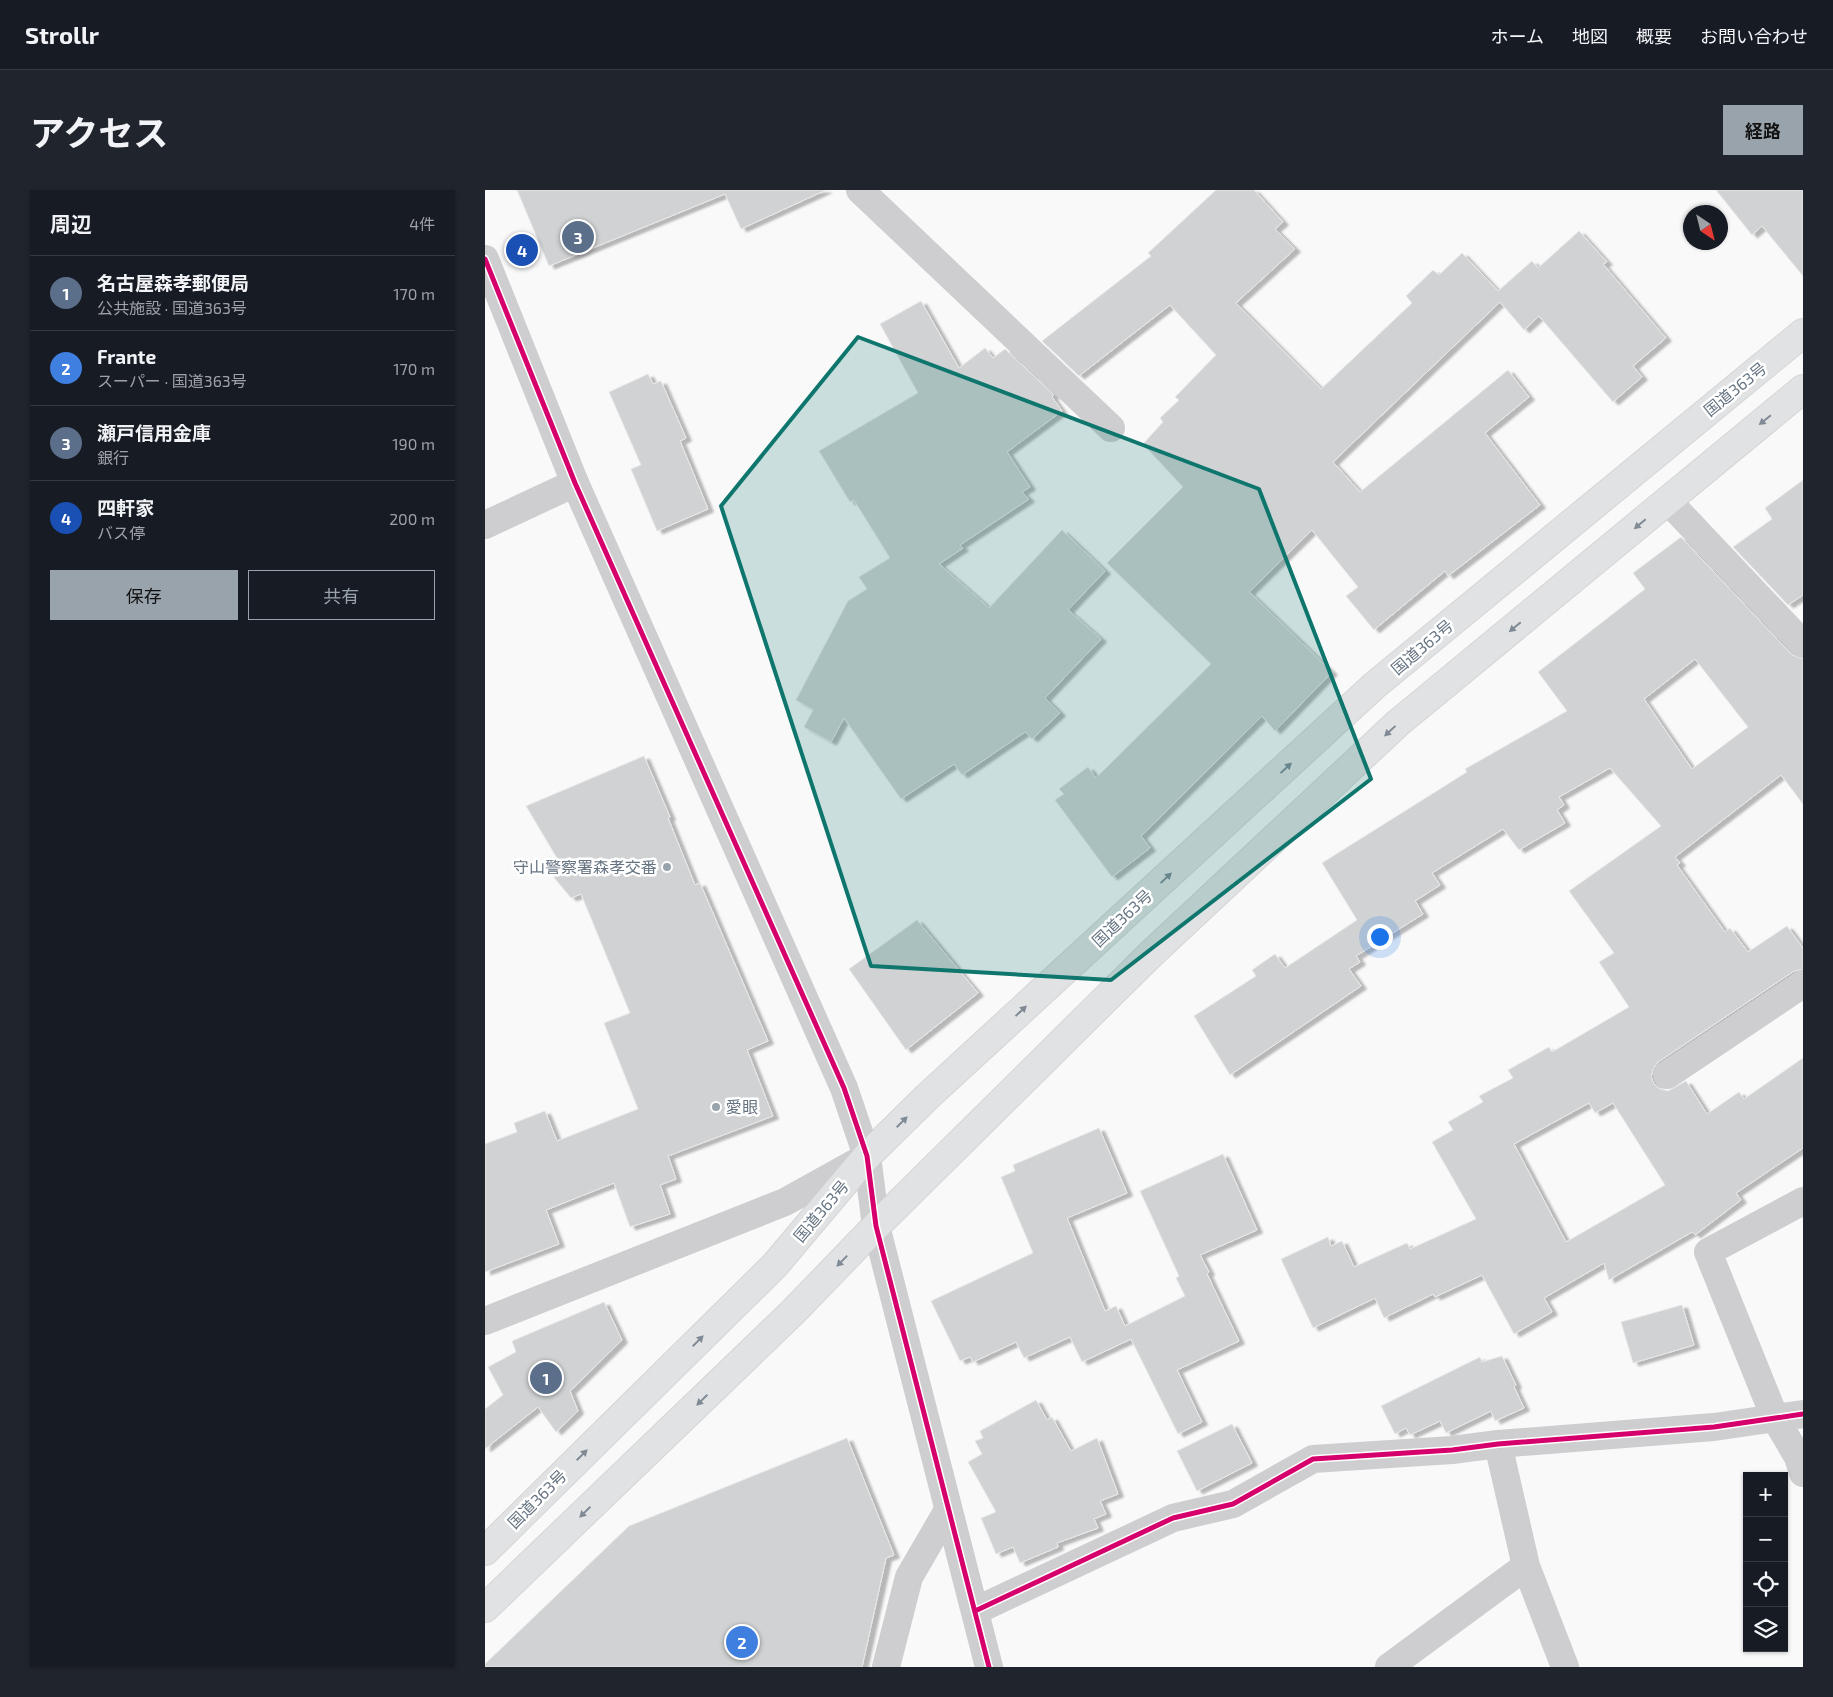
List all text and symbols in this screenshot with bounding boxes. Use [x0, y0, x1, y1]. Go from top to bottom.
text: Strollr [25, 20, 99, 49]
text: ホーム [1491, 25, 1544, 47]
text: 地図 [1572, 25, 1608, 47]
text: 概要 [1636, 25, 1672, 47]
text: お問い合わせ [1700, 25, 1808, 47]
button: 経路 [1723, 105, 1803, 155]
text: アクセス [30, 111, 168, 153]
north arrow [1683, 205, 1728, 250]
text: 周辺 [50, 211, 92, 236]
text: 4件 [409, 214, 435, 233]
pin: 3 [562, 218, 594, 256]
pin: 4 [506, 231, 538, 269]
text: 名古屋森孝郵便局 [97, 271, 249, 294]
text: 1 [63, 284, 69, 303]
text: 170 m [393, 284, 435, 303]
text: 公共施設 · 国道363号 [97, 298, 247, 317]
text: Frante [97, 345, 156, 368]
street label: 国道363号 [1700, 358, 1770, 420]
text: 2 [61, 359, 71, 378]
text: 170 m [393, 359, 435, 378]
text: スーパー · 国道363号 [97, 371, 247, 390]
one-way arrow [1759, 414, 1772, 425]
text: 瀬戸信用金庫 [97, 421, 211, 444]
text: 3 [61, 434, 71, 453]
text: 190 m [392, 434, 435, 453]
text: 銀行 [97, 448, 129, 467]
text: 四軒家 [97, 496, 154, 519]
text: 4 [61, 509, 71, 528]
text: 200 m [389, 509, 435, 528]
one-way arrow [1634, 518, 1647, 529]
text: バス停 [97, 523, 145, 542]
button: 保存 [50, 570, 238, 620]
button: 共有 [248, 570, 435, 620]
street label: 国道363号 [1387, 615, 1456, 678]
one-way arrow [1509, 621, 1522, 632]
one-way arrow [1384, 725, 1396, 737]
one-way arrow [1279, 762, 1291, 774]
place label: 守山警察署森孝交番 [513, 857, 657, 876]
marker: 守山警察署森孝交番 [661, 861, 673, 873]
one-way arrow [1160, 872, 1172, 883]
street label: 国道363号 [1088, 885, 1156, 950]
your location [1367, 924, 1393, 950]
one-way arrow [1014, 1005, 1026, 1017]
place label: 愛眼 [726, 1097, 758, 1116]
marker: 愛眼 [710, 1101, 722, 1113]
one-way arrow [896, 1116, 908, 1128]
street label: 国道363号 [789, 1176, 852, 1245]
one-way arrow [836, 1255, 848, 1267]
one-way arrow [692, 1335, 704, 1347]
pin: 1 [530, 1359, 562, 1397]
one-way arrow [696, 1394, 708, 1406]
one-way arrow [576, 1449, 588, 1461]
street label: 国道363号 [503, 1465, 570, 1532]
map controls [1743, 1472, 1788, 1652]
button: + [1743, 1472, 1788, 1517]
one-way arrow [579, 1506, 591, 1518]
button: − [1743, 1517, 1788, 1562]
button: locate [1743, 1562, 1788, 1607]
button: layers [1743, 1607, 1788, 1652]
pin: 2 [726, 1623, 758, 1661]

